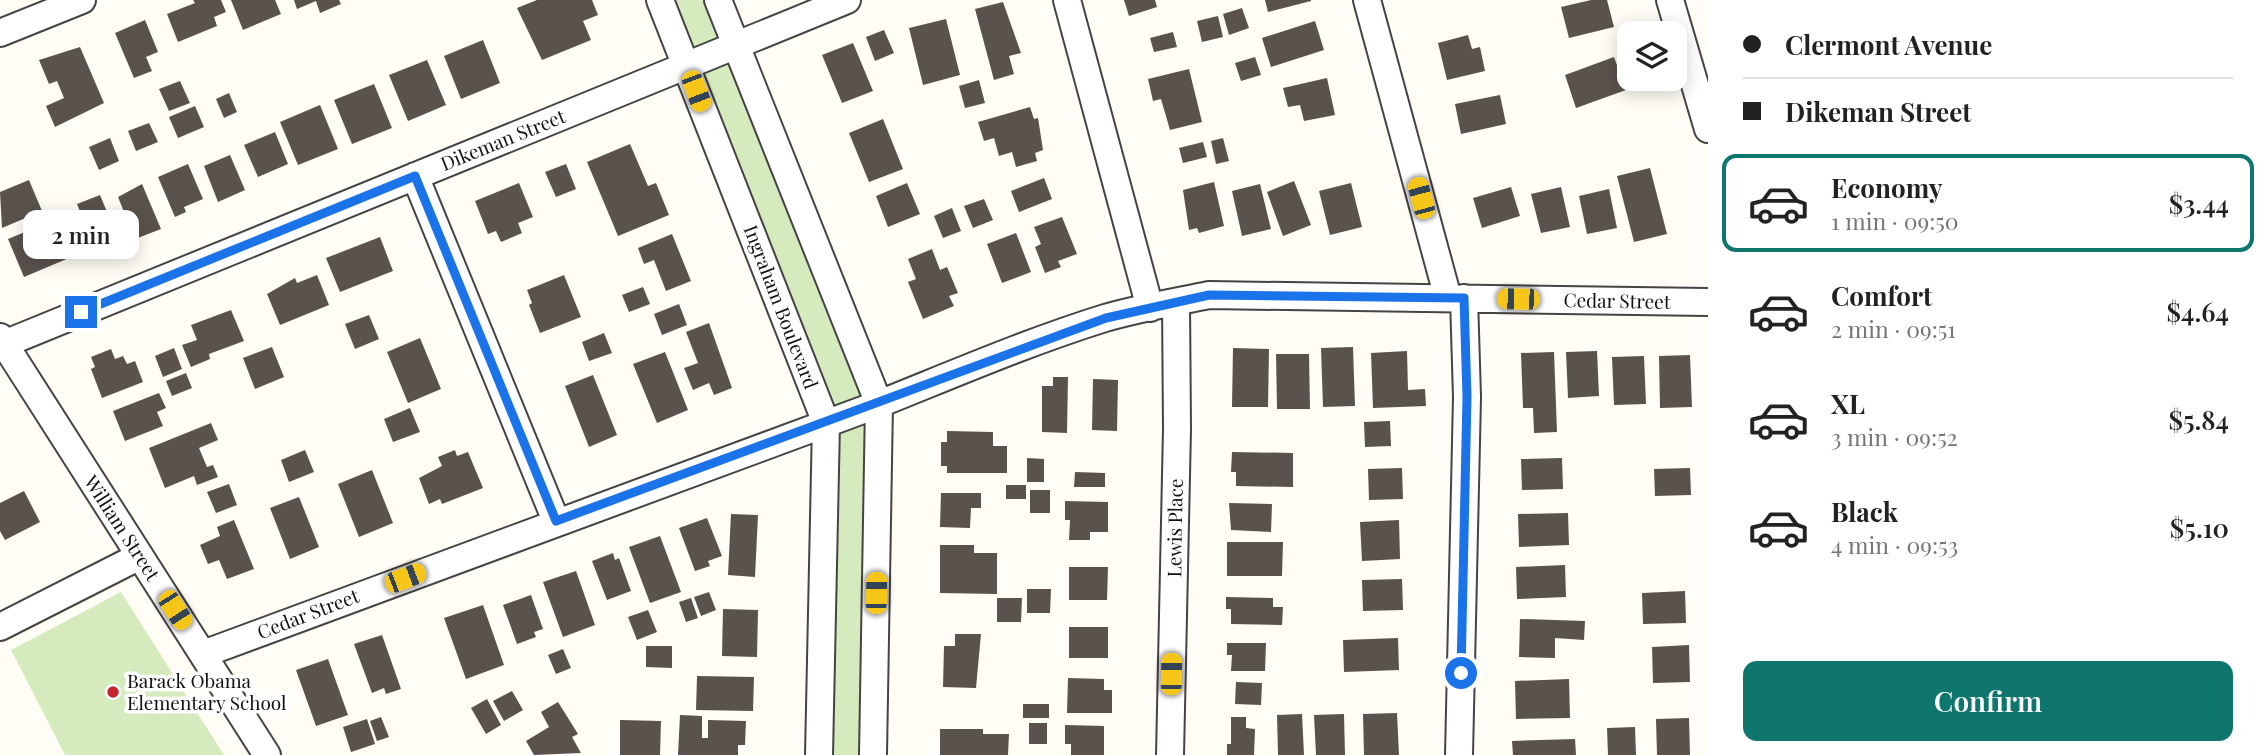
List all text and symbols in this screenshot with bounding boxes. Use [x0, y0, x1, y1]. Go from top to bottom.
map controls [1617, 21, 1687, 91]
button: layers [1617, 21, 1687, 91]
text: Clermont Avenue [1785, 27, 1992, 62]
car [679, 68, 714, 114]
text: Dikeman Street [1785, 94, 1971, 129]
street label: Dikeman Street [436, 102, 569, 176]
text: Economy [1831, 170, 1942, 205]
icon: car [1747, 172, 1810, 235]
car [1406, 175, 1437, 221]
text: $3.44 [2169, 186, 2229, 221]
text: 1 min · 09:50 [1831, 205, 1959, 236]
callout: 2 min [23, 210, 139, 260]
text: 2 min [52, 219, 110, 250]
street label: Ingraham Boulevard [739, 221, 825, 392]
text: Comfort [1831, 278, 1932, 313]
icon: car [1747, 280, 1810, 343]
street label: Cedar Street [1563, 286, 1671, 314]
car [1497, 288, 1540, 310]
text: $4.64 [2167, 294, 2229, 329]
route end [65, 296, 97, 328]
text: 2 min · 09:51 [1831, 313, 1956, 344]
text: XL [1831, 386, 1865, 421]
icon: car [1747, 388, 1810, 451]
text: $5.84 [2168, 402, 2229, 437]
text: 3 min · 09:52 [1831, 421, 1958, 452]
street label: William Street [78, 469, 167, 585]
street label: Lewis Place [1160, 478, 1188, 578]
text: Black [1831, 494, 1898, 529]
icon: car [1747, 496, 1810, 559]
text: $5.10 [2170, 510, 2229, 545]
text: 4 min · 09:53 [1831, 529, 1958, 560]
car [382, 561, 429, 595]
car [866, 572, 887, 614]
street label: Cedar Street [253, 582, 362, 644]
car [155, 587, 196, 633]
car [1161, 653, 1182, 695]
route start [1445, 657, 1477, 689]
button: Confirm [1743, 661, 2233, 741]
place label: Barack Obama Elementary School [127, 667, 287, 715]
marker: Barack Obama Elementary School [105, 684, 121, 700]

